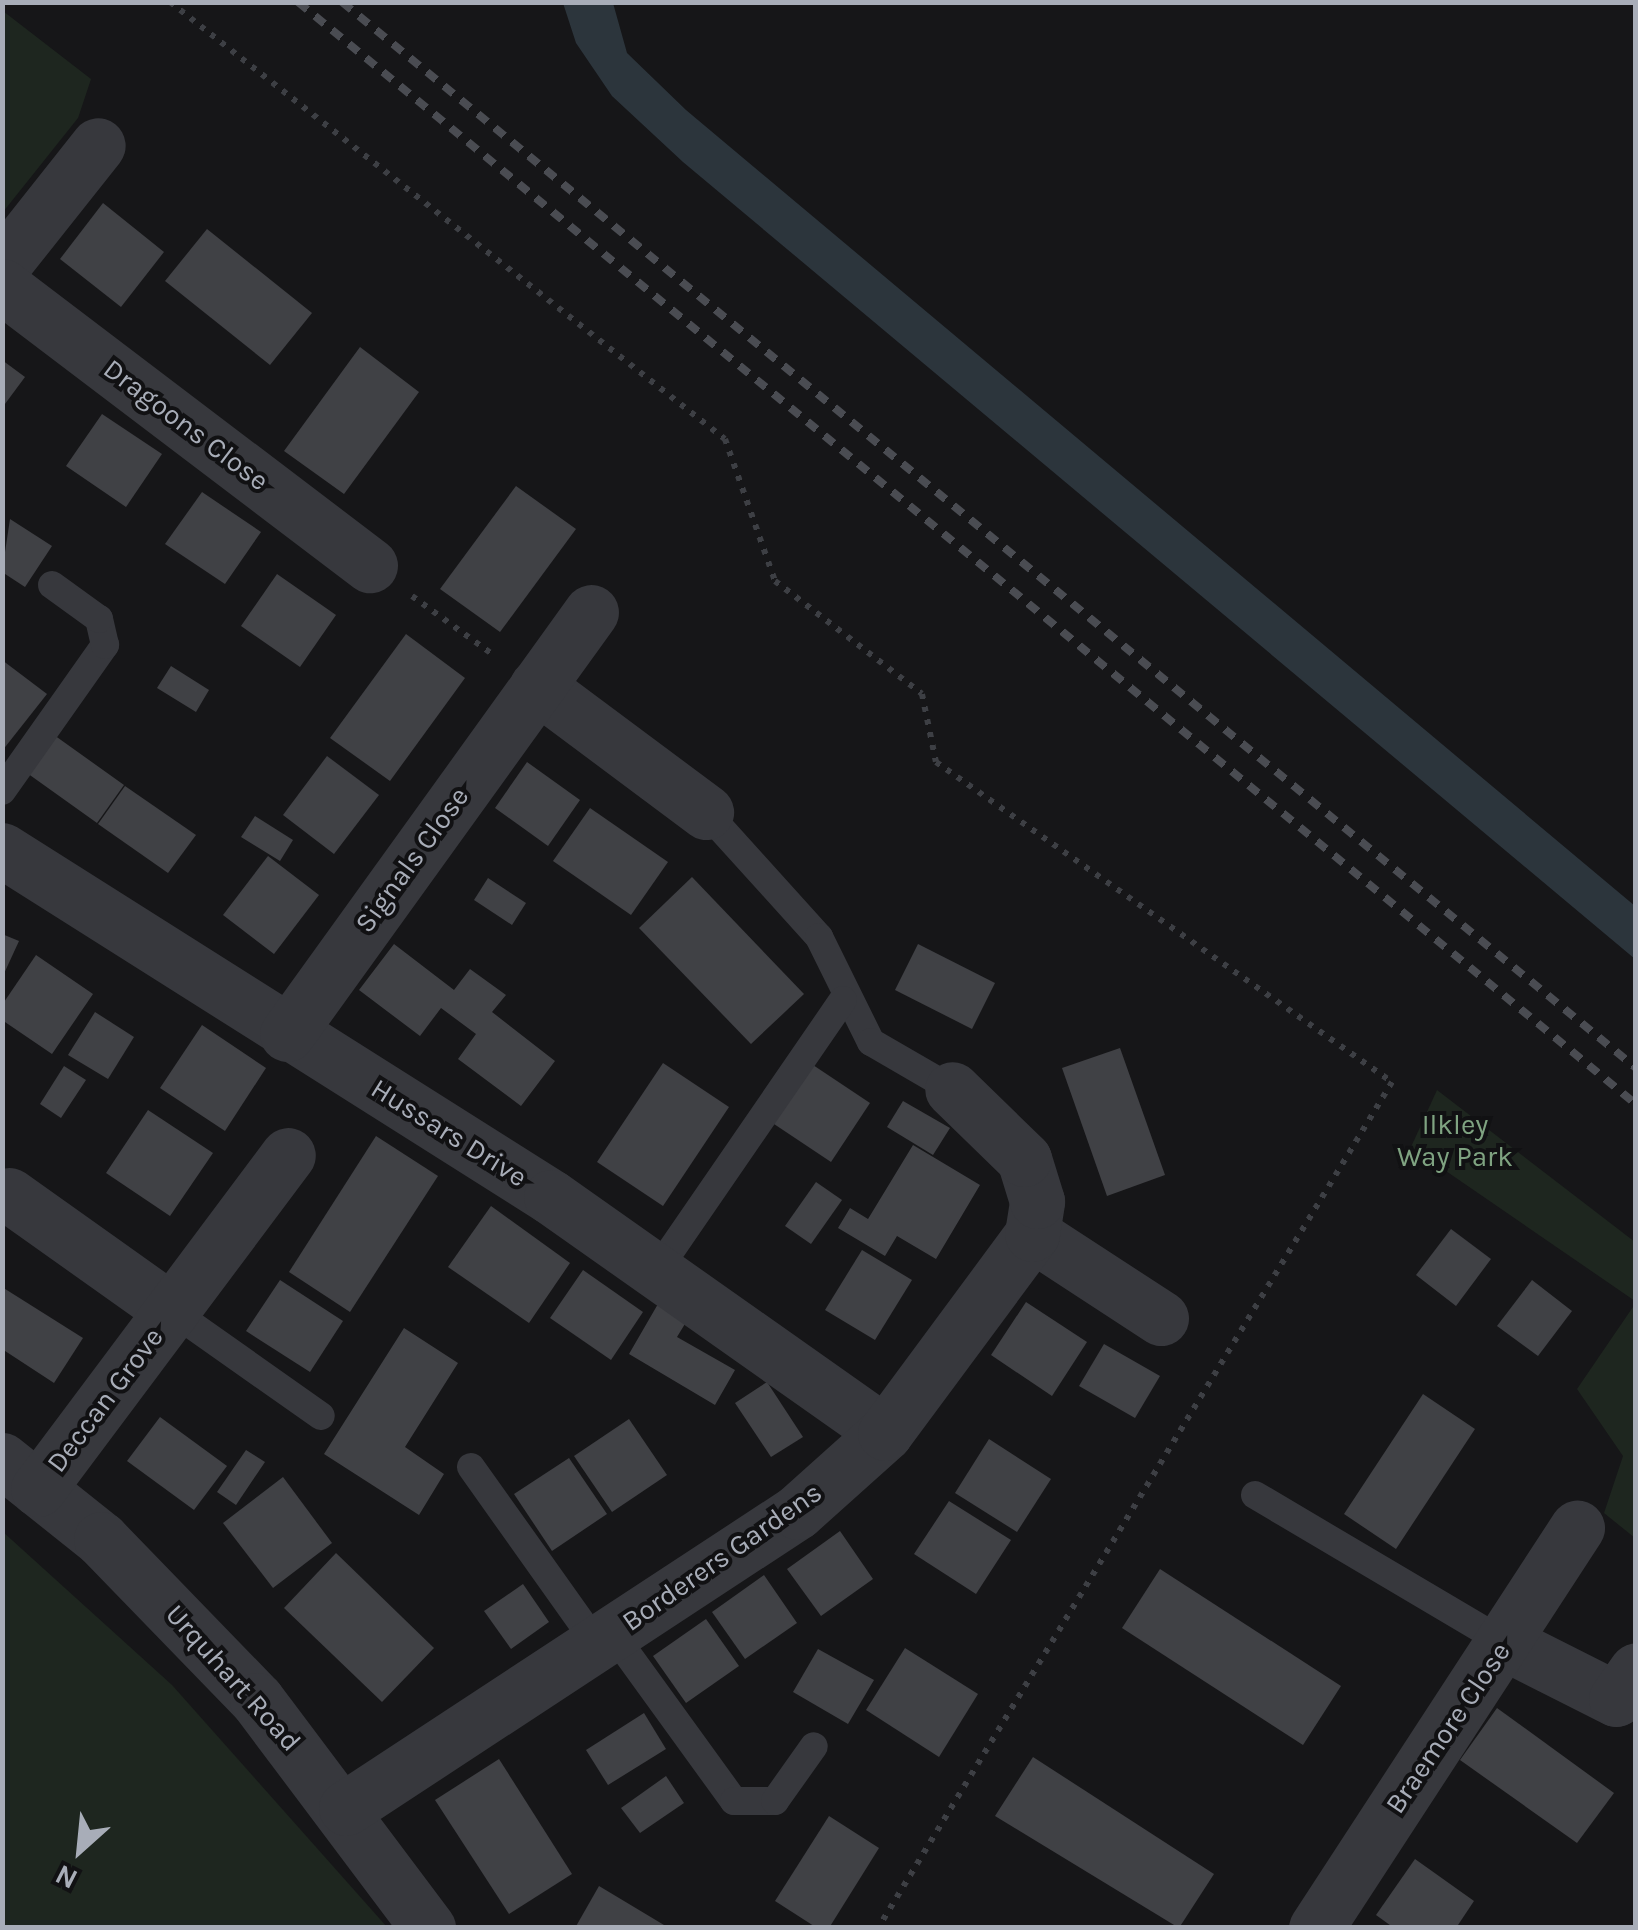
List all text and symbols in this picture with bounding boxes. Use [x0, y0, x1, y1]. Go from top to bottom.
street label: Dragoons Close [97, 352, 275, 498]
street label: Signals Close [348, 781, 476, 939]
street label: Hussars Drive [365, 1072, 533, 1194]
park label: Ilkley Way Park [1397, 1108, 1513, 1174]
street label: Deccan Grove [40, 1321, 170, 1479]
street label: Borderers Gardens [616, 1476, 828, 1638]
street label: Urquhart Road [158, 1598, 308, 1758]
street label: Braemore Close [1378, 1636, 1518, 1820]
north arrow [30, 1800, 130, 1900]
text: N [50, 1858, 83, 1896]

